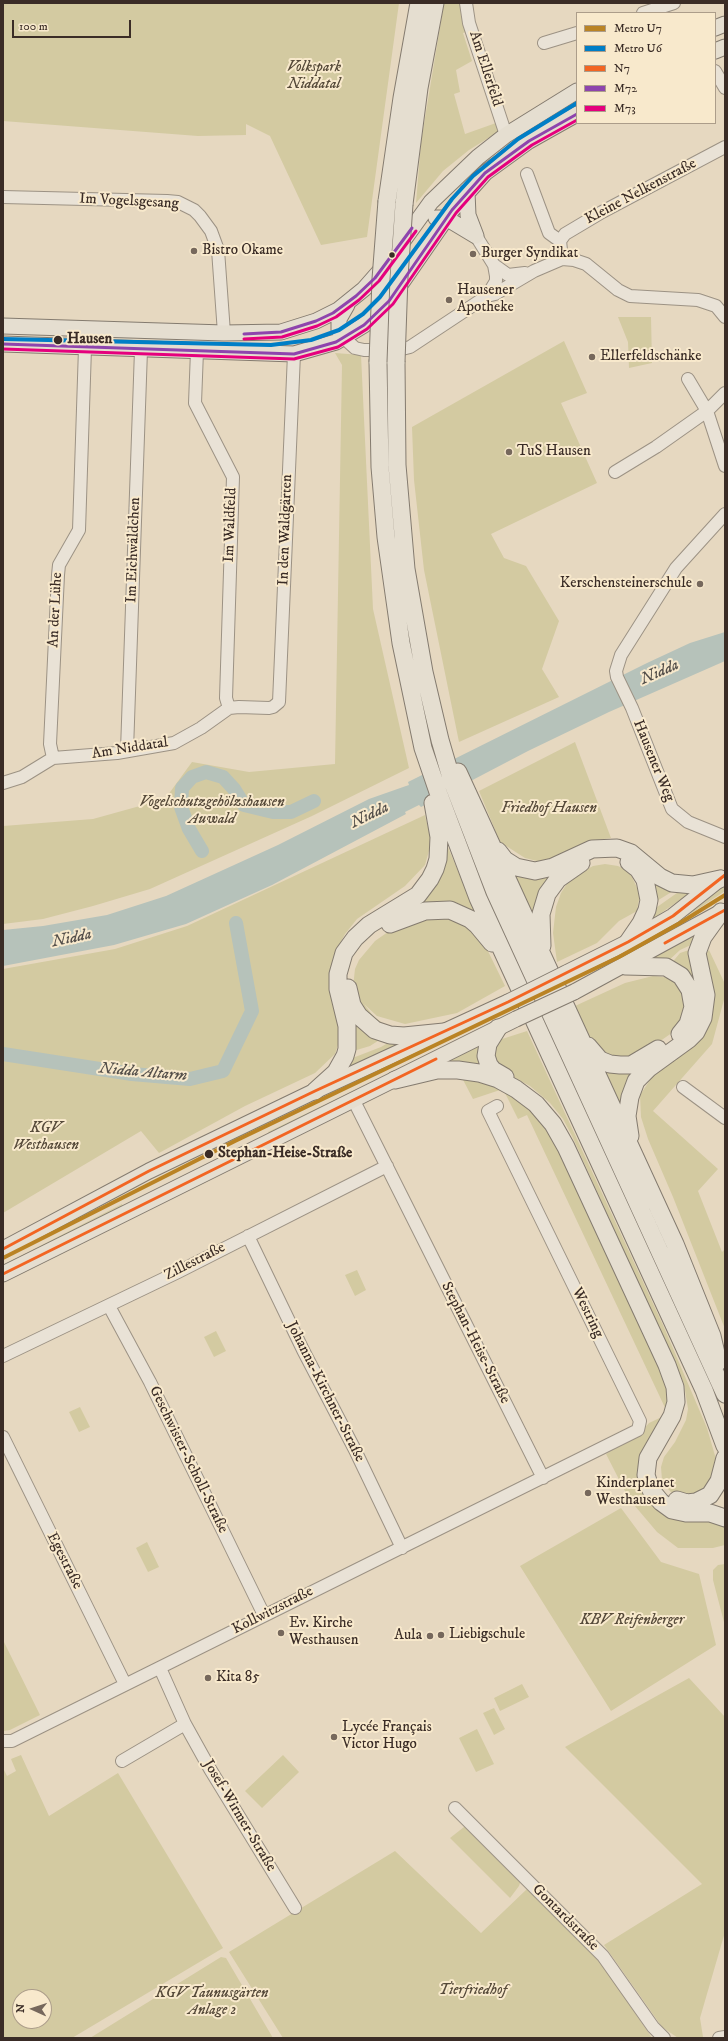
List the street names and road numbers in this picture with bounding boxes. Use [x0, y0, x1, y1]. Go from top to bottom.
street label: Am Ellerfeld [464, 29, 506, 109]
street label: Kleine Nelkenstraße [582, 155, 700, 229]
street label: Im Vogelsgesang [79, 190, 179, 214]
street label: In den Waldgärten [275, 474, 297, 586]
street label: Im Waldfeld [221, 487, 241, 563]
street label: Im Eichwäldchen [123, 497, 145, 603]
street label: An der Lühe [45, 572, 67, 648]
street label: Hausener Weg [628, 717, 678, 805]
street label: Am Niddatal [91, 734, 169, 764]
street label: Zillestraße [162, 1239, 228, 1285]
street label: Stephan-Heise-Straße [437, 1279, 513, 1407]
street label: Westring [567, 1285, 607, 1341]
street label: Johanna-Kirchner-Straße [282, 1319, 368, 1465]
street label: Geschwister-Scholl-Straße [145, 1384, 231, 1536]
street label: Egestraße [42, 1530, 86, 1592]
street label: Kollwitzstraße [230, 1583, 316, 1639]
street label: Josef-Wirmer-Straße [199, 1757, 279, 1875]
street label: Gontardstraße [528, 1881, 602, 1955]

